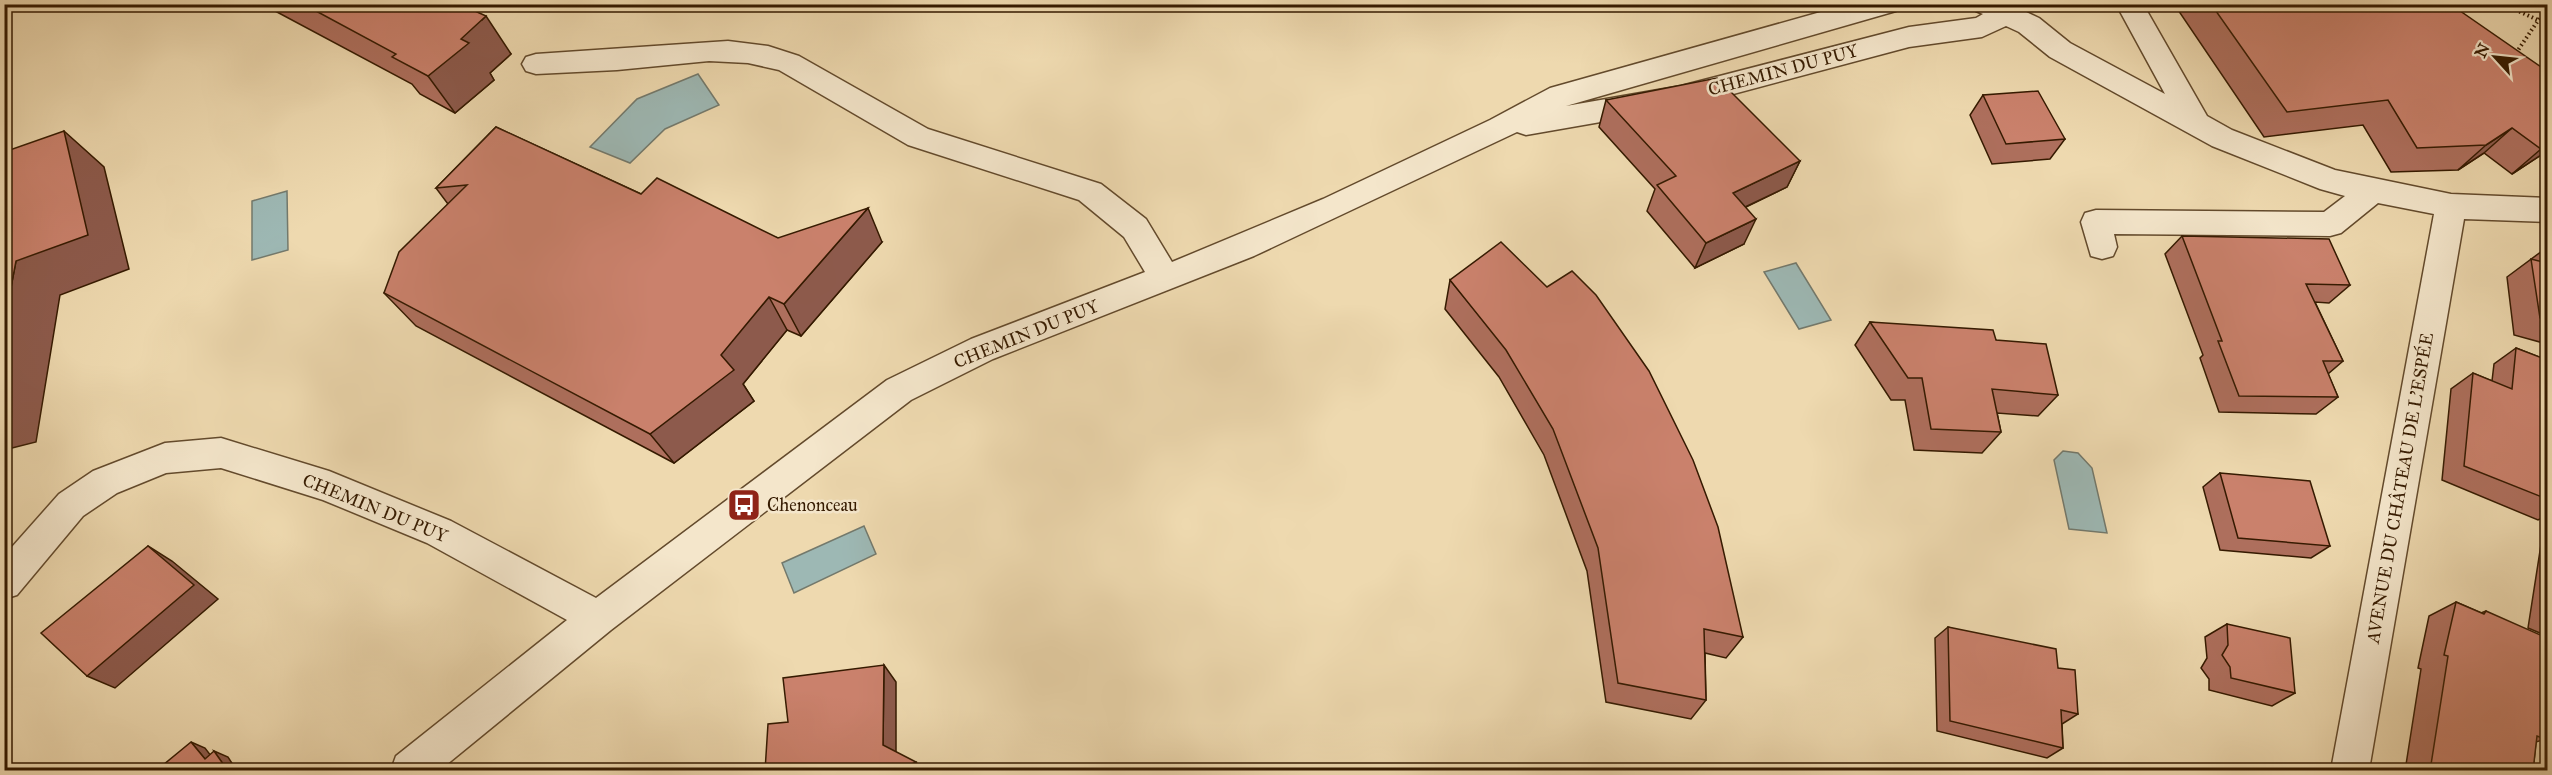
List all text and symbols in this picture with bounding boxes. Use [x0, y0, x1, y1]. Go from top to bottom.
north arrow [2465, 27, 2525, 87]
street label: CHEMIN DU PUY [1706, 39, 1861, 101]
text: N [2471, 40, 2494, 61]
street label: CHEMIN DU PUY [950, 295, 1102, 373]
street label: AVENUE DU CHÂTEAU DE L'ESPÉE [2360, 330, 2438, 646]
street label: CHEMIN DU PUY [299, 469, 451, 547]
bus stop icon: Chenonceau [726, 487, 762, 523]
place label: Chenonceau [767, 494, 858, 516]

